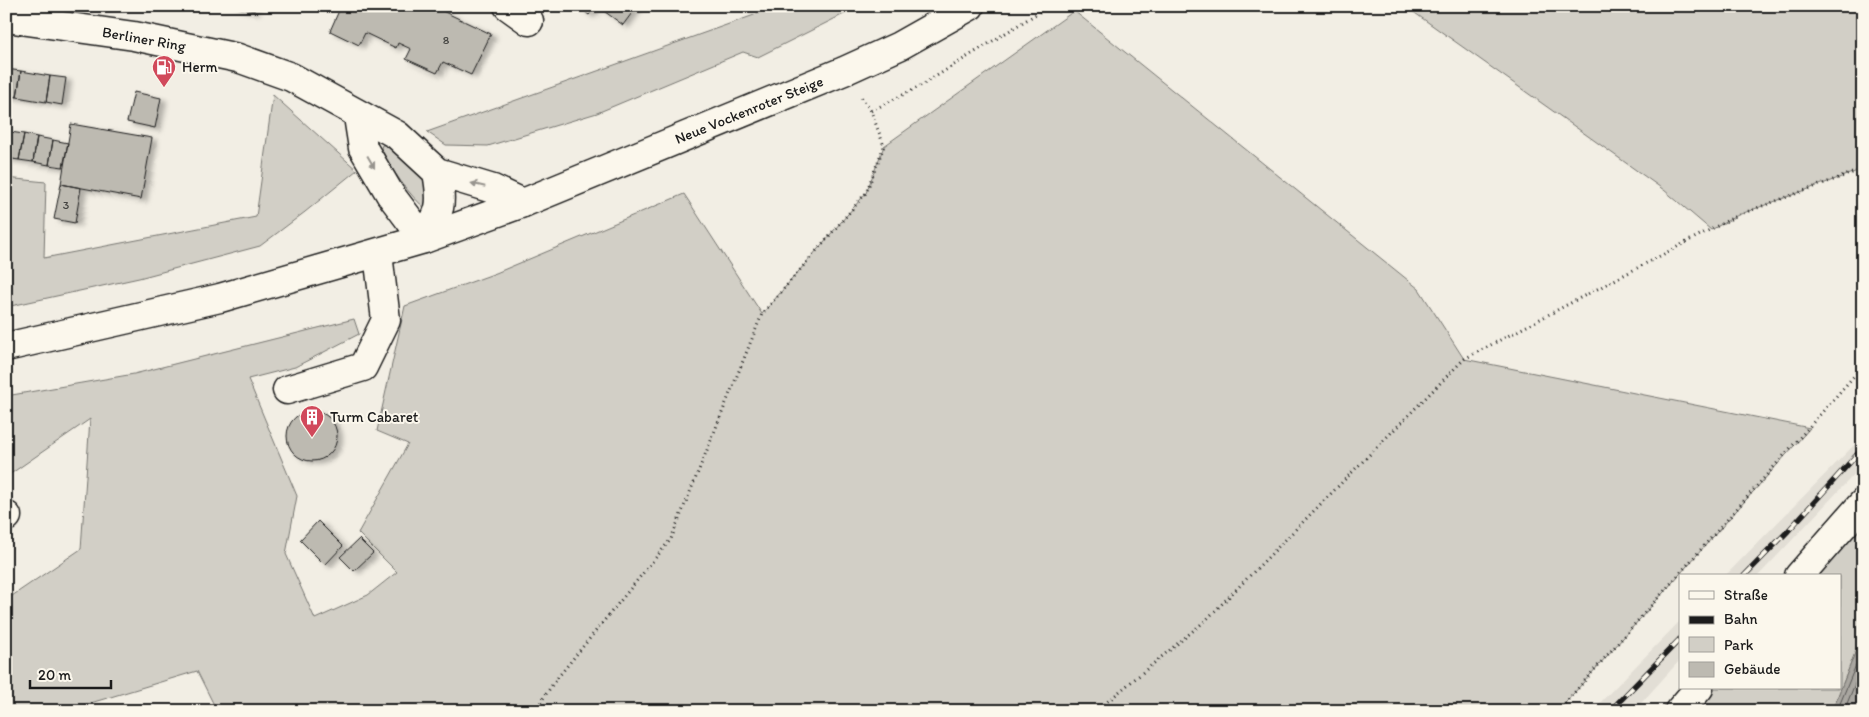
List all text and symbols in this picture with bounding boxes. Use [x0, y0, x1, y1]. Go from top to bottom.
street label: Berliner Ring [101, 23, 187, 55]
house number: 8 [443, 33, 450, 47]
fuel station icon: Herm [151, 54, 177, 88]
place label: Herm [182, 58, 218, 76]
street label: Neue Vockenroter Steige [672, 72, 826, 148]
one-way arrow [367, 155, 376, 168]
one-way arrow [471, 181, 486, 189]
house number: 3 [63, 198, 70, 212]
building icon: Turm Cabaret [299, 404, 325, 438]
place label: Turm Cabaret [330, 408, 419, 426]
legend [1679, 574, 1842, 690]
text: Straße [1724, 586, 1768, 604]
text: Bahn [1724, 610, 1758, 628]
text: Park [1724, 636, 1754, 654]
scale bar [30, 657, 111, 689]
text: Gebäude [1724, 660, 1781, 678]
text: 20 m [38, 666, 72, 684]

